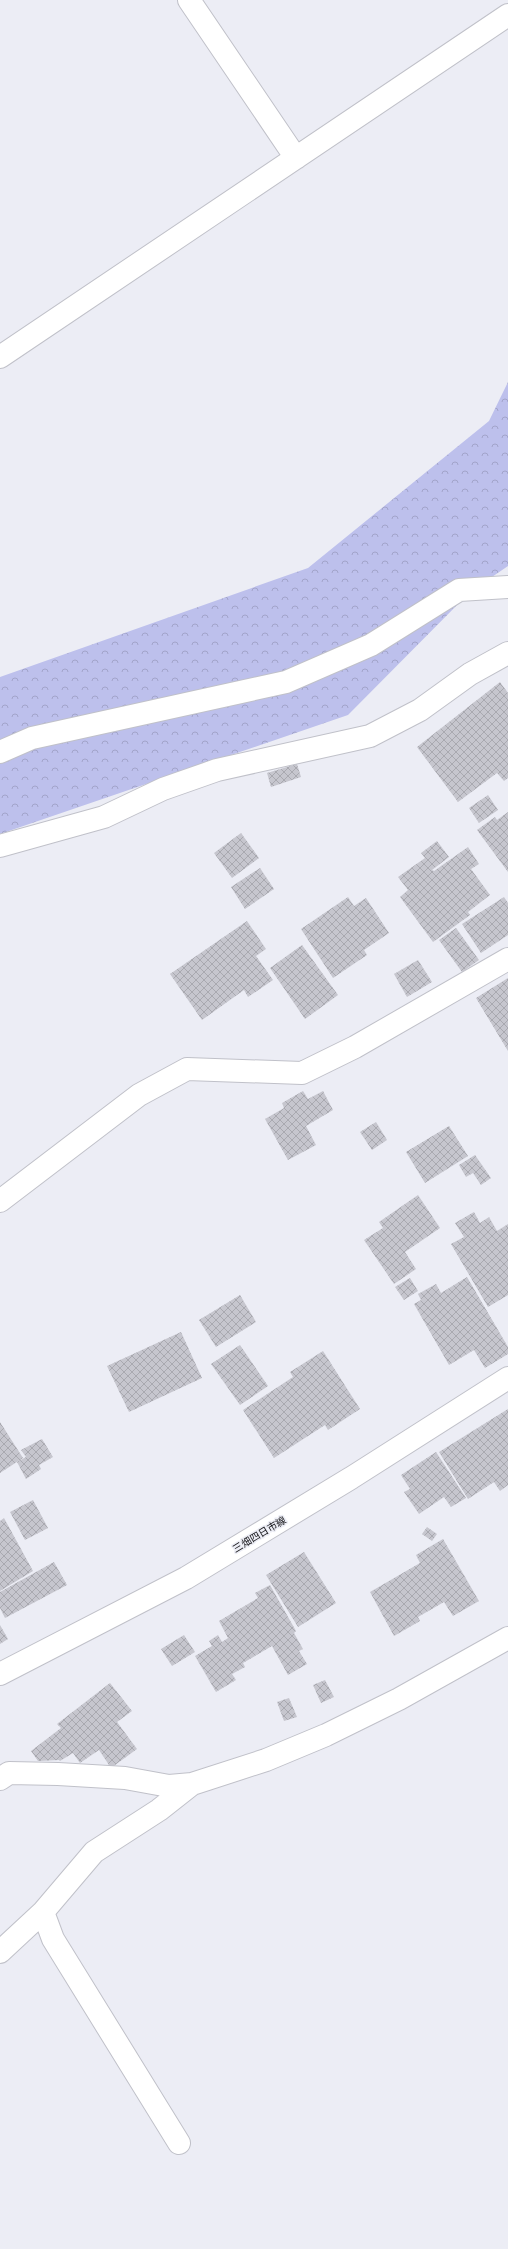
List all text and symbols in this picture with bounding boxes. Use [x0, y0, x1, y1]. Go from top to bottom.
street label: 三畑四日市線 [231, 1514, 288, 1555]

